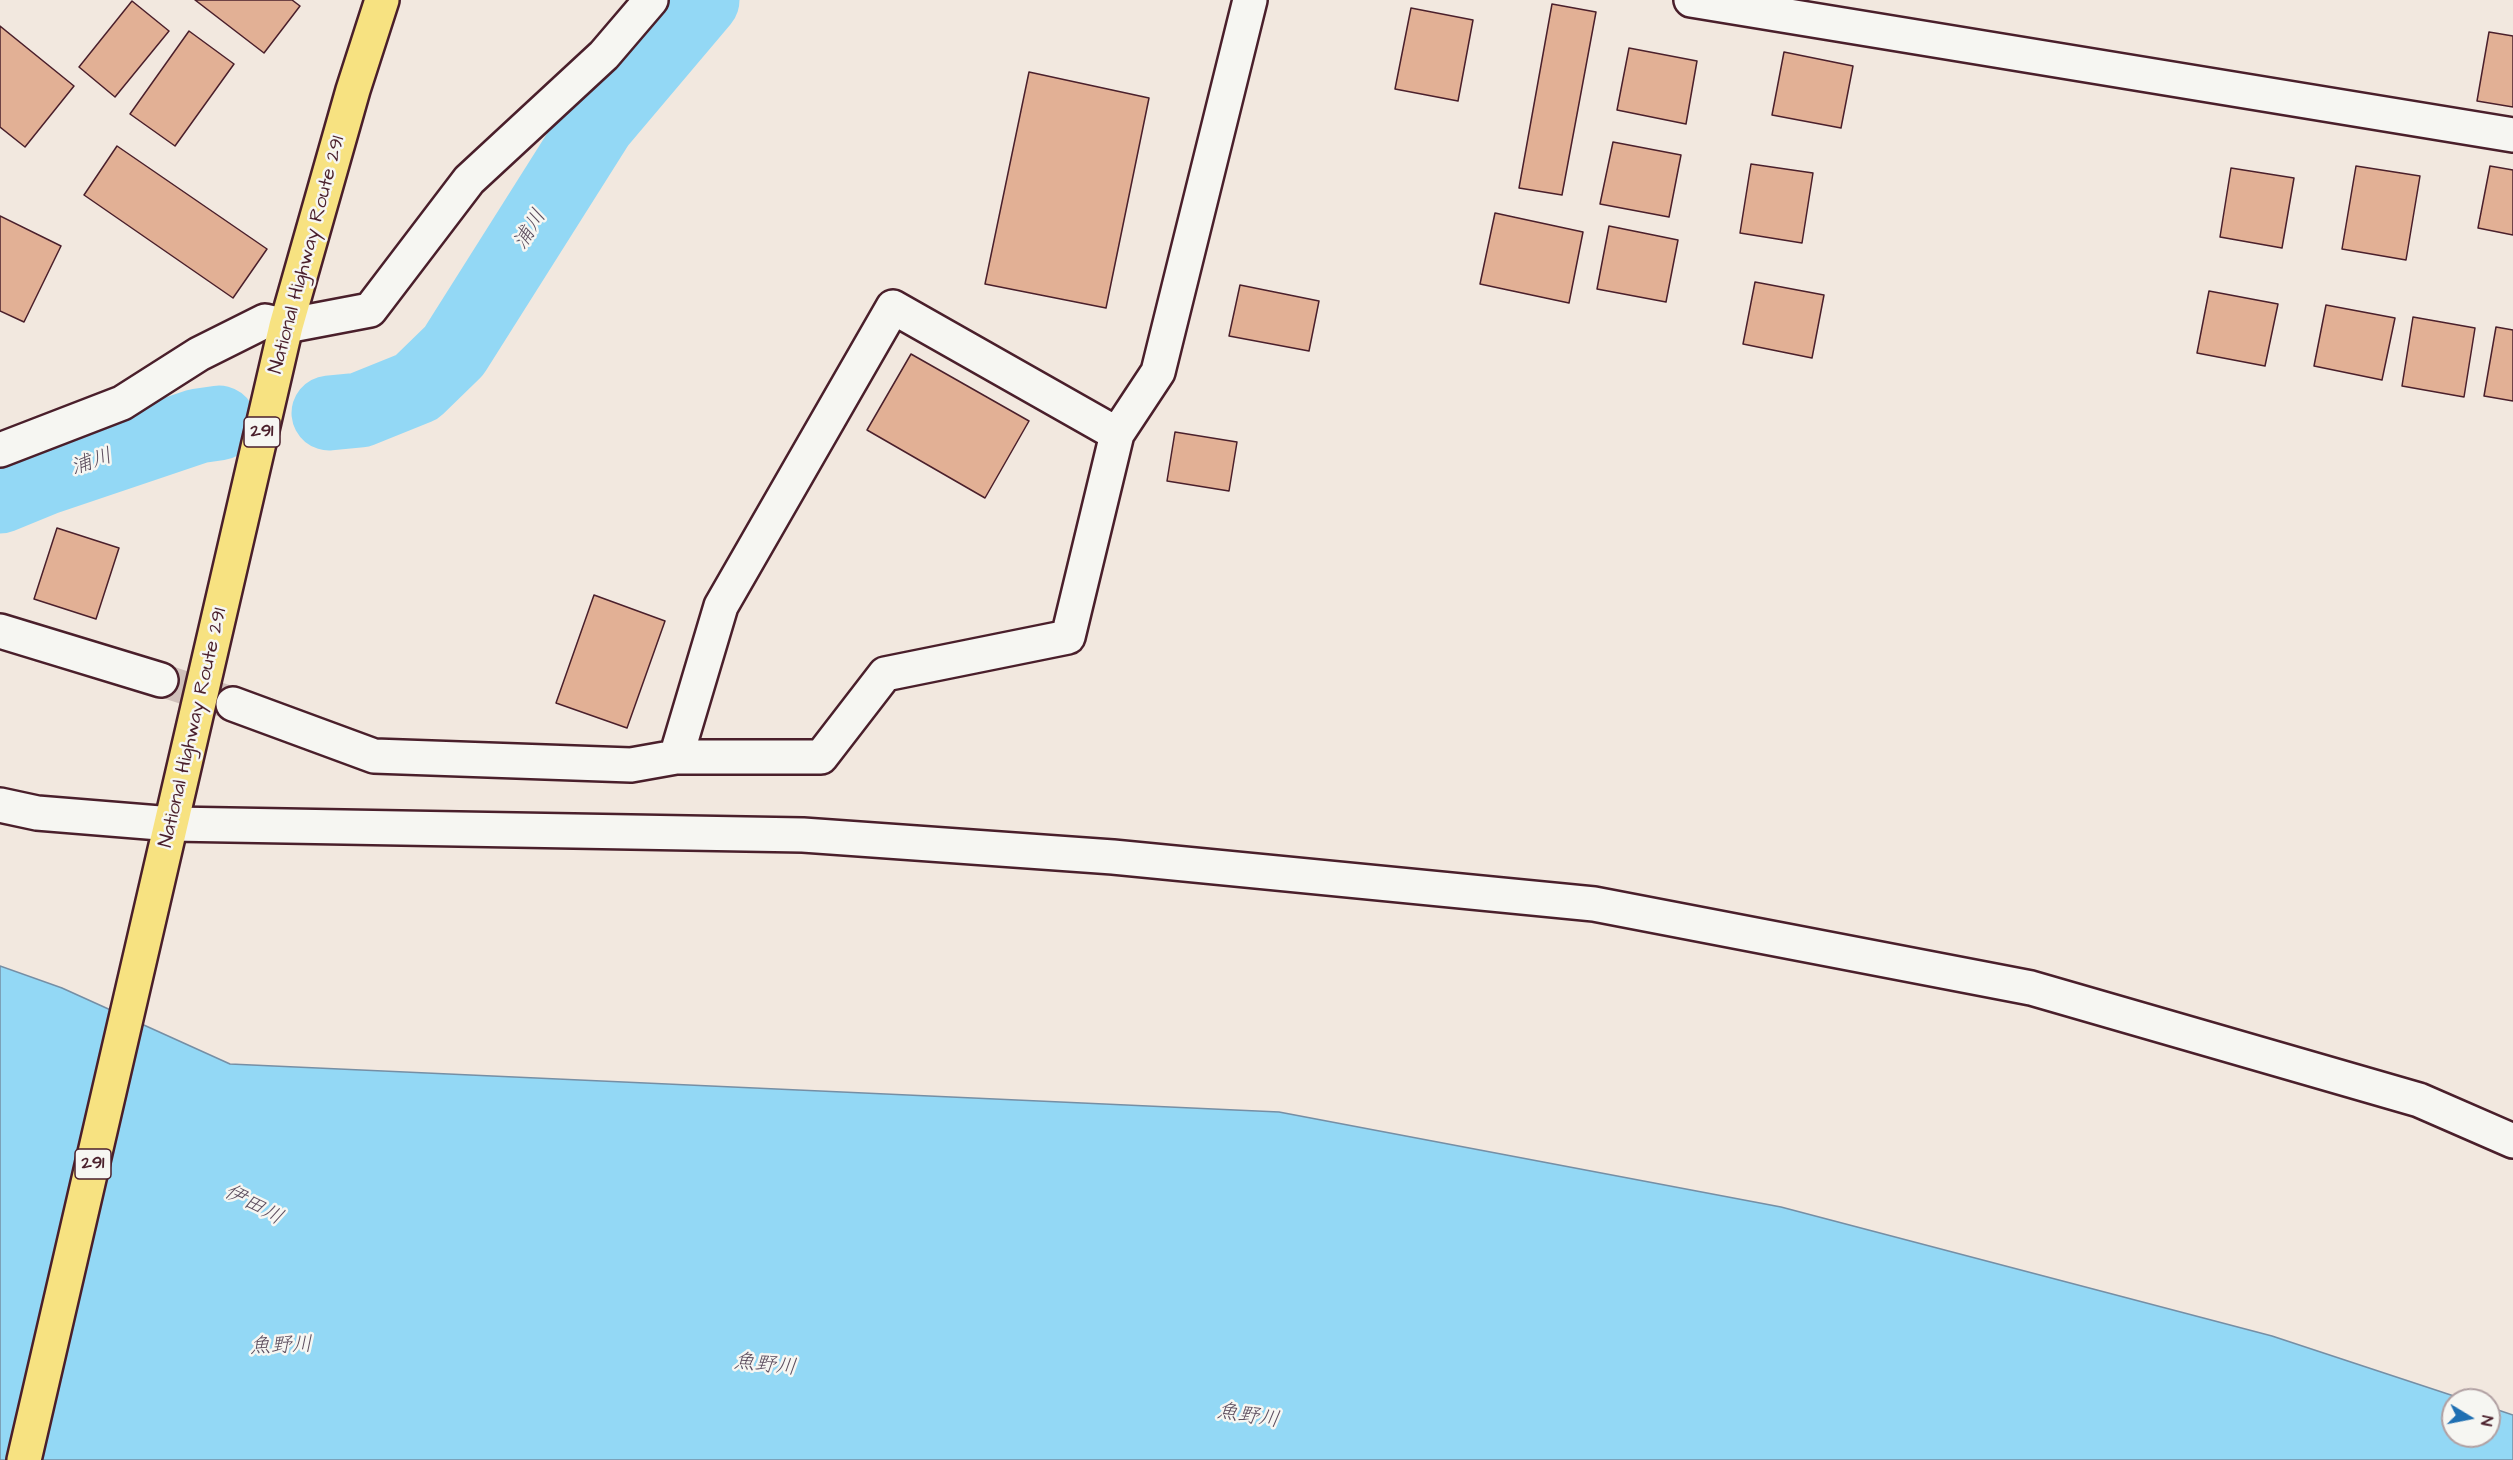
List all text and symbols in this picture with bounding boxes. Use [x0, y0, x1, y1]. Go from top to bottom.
street label: National Highway Route 291 [265, 134, 351, 376]
water label: 浦川 [509, 206, 553, 254]
road number: 291 [244, 417, 280, 447]
water label: 浦川 [68, 444, 116, 482]
street label: National Highway Route 291 [155, 606, 233, 850]
road number: 291 [75, 1149, 111, 1179]
water label: 伊田川 [219, 1180, 287, 1232]
water label: 魚野川 [249, 1333, 313, 1361]
water label: 魚野川 [732, 1350, 798, 1382]
north arrow [2441, 1388, 2501, 1448]
water label: 魚野川 [1215, 1400, 1281, 1434]
text: N [2475, 1414, 2498, 1428]

